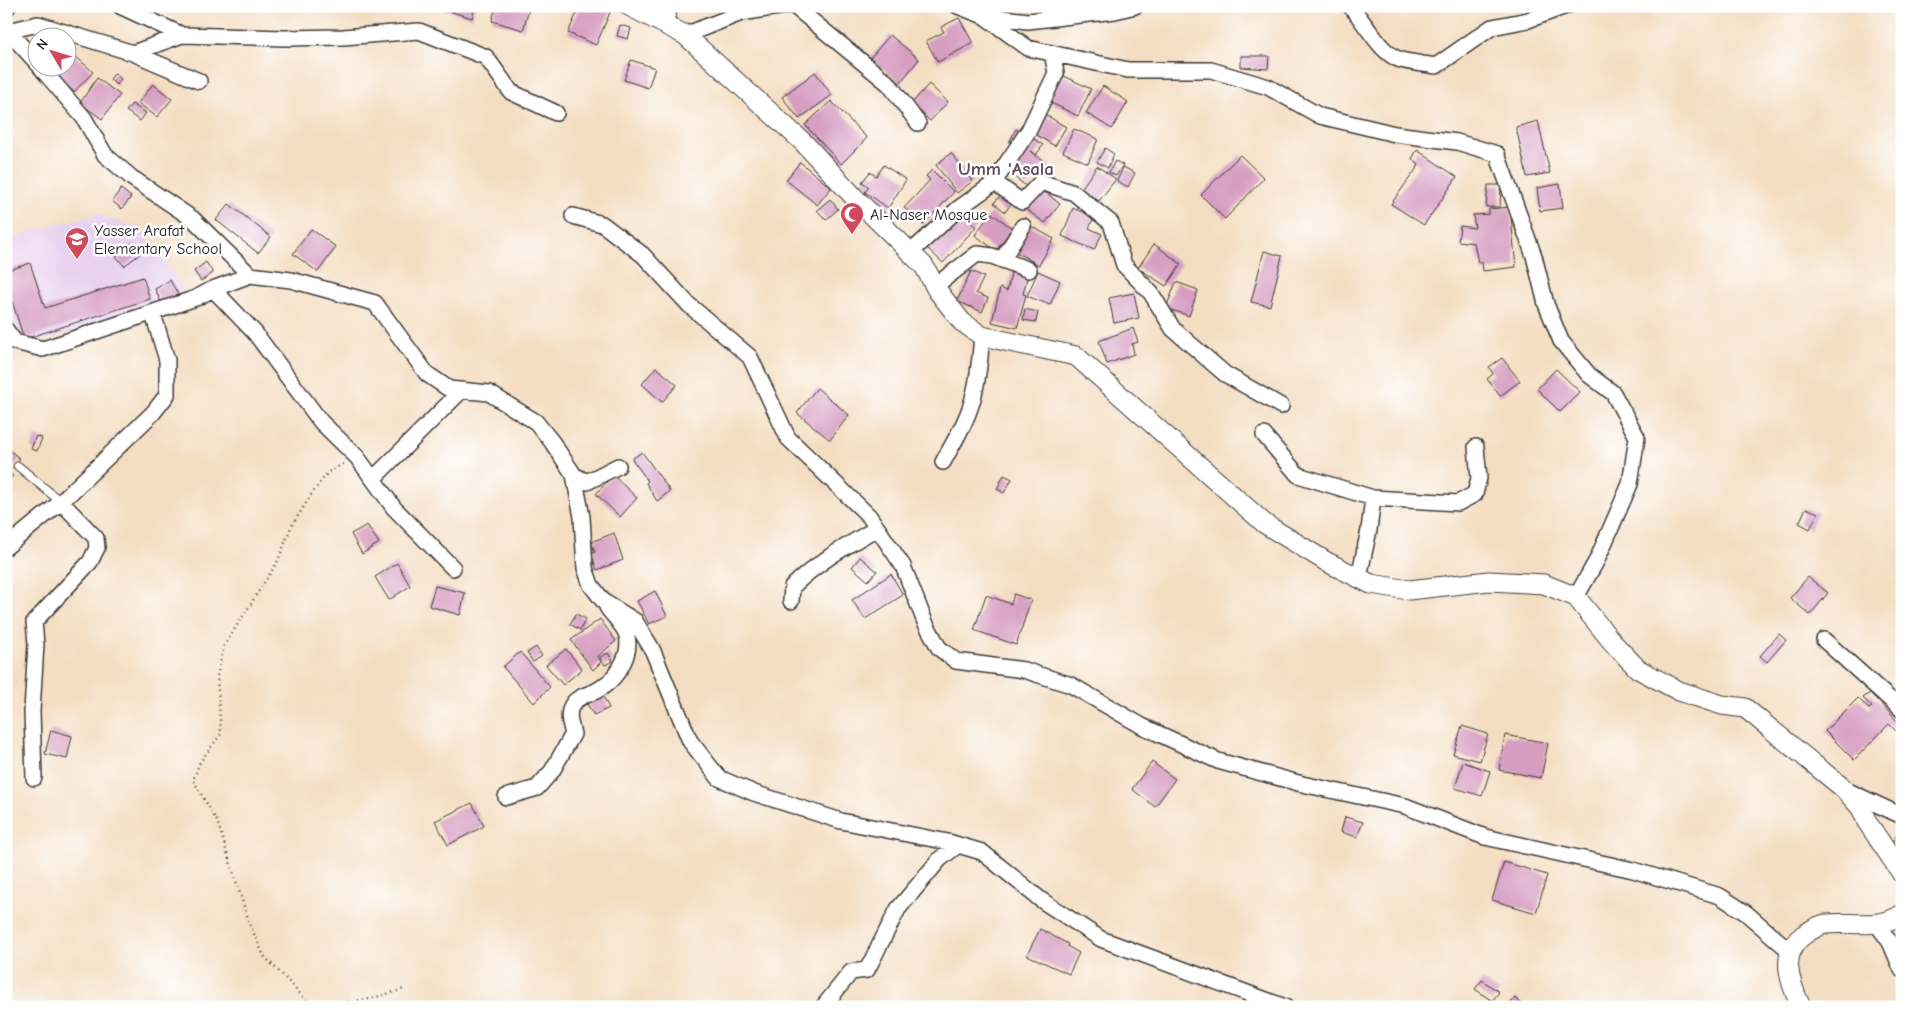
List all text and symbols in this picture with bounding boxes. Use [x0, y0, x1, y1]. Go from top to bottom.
north arrow [28, 28, 78, 78]
text: N [33, 35, 52, 53]
district label: Umm 'Asala [958, 158, 1054, 180]
mosque icon: Al-Naser Mosque [839, 201, 865, 235]
place label: Al-Naser Mosque [870, 206, 987, 224]
place label: Yasser Arafat Elementary School [94, 222, 222, 258]
school or university icon: Yasser Arafat Elementary School [64, 226, 90, 260]

